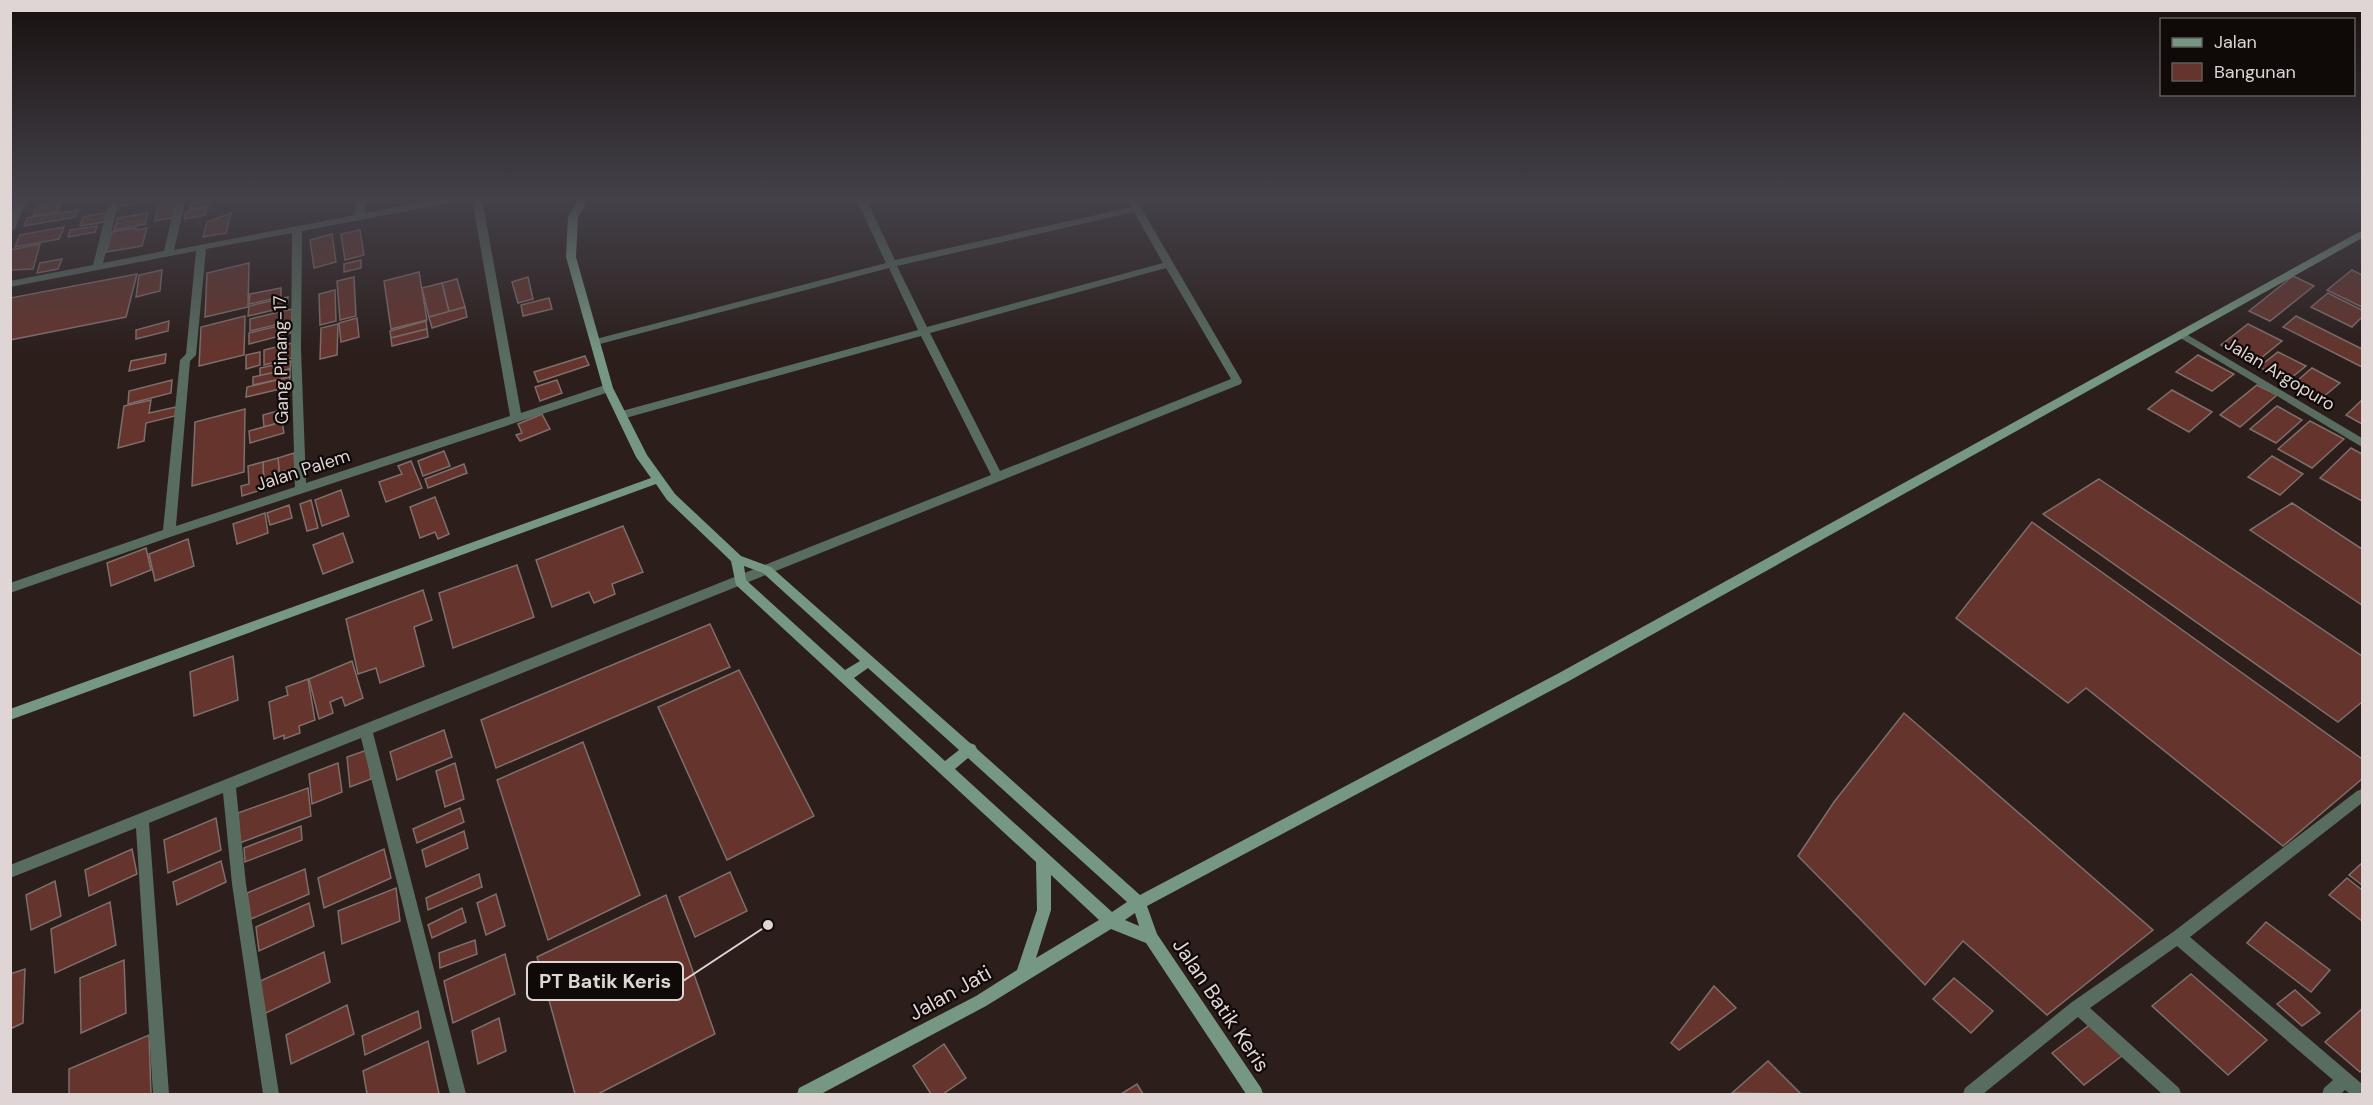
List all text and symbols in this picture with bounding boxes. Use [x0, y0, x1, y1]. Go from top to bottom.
legend [2160, 18, 2355, 96]
text: Jalan [2214, 30, 2257, 54]
text: Bangunan [2214, 60, 2296, 84]
street label: Gang Pinang-17 [268, 295, 294, 425]
street label: Jalan Argopuro [2220, 332, 2340, 416]
street label: Jalan Palem [253, 443, 353, 497]
street label: Jalan Batik Keris [1166, 933, 1276, 1077]
street label: Jalan Jati [904, 959, 996, 1027]
callout: PT Batik Keris [527, 962, 683, 1000]
text: PT Batik Keris [539, 968, 671, 994]

